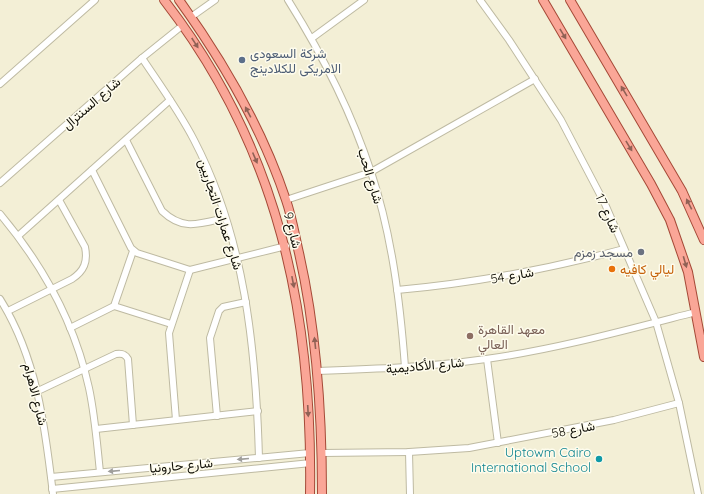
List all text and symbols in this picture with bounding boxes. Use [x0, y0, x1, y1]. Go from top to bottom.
one-way arrow [559, 28, 566, 40]
one-way arrow [191, 38, 199, 48]
place label: شركة السعودى الامريكى للكلادينج [250, 45, 341, 78]
marker: شركة السعودى الامريكى للكلادينج [237, 55, 247, 65]
street label: شارع السنترال [59, 73, 125, 134]
one-way arrow [621, 85, 628, 97]
one-way arrow [245, 106, 252, 118]
one-way arrow [625, 140, 632, 152]
street label: شارع الحب [353, 146, 387, 206]
one-way arrow [253, 152, 259, 164]
street label: شارع عمارات التجاريين [194, 156, 247, 272]
street label: شارع 17 [590, 191, 624, 236]
one-way arrow [685, 198, 692, 210]
street label: شارع 9 [279, 210, 306, 250]
place label: مسجد زمزم [574, 244, 633, 261]
marker: مسجد زمزم [636, 247, 646, 257]
one-way arrow [682, 256, 688, 268]
place label: ليالي كافيه [620, 261, 674, 280]
street label: شارع 54 [489, 263, 535, 289]
marker: ليالي كافيه [607, 264, 617, 274]
one-way arrow [290, 276, 296, 288]
place label: معهد القاهرة العالي [478, 321, 545, 355]
marker: معهد القاهرة العالي [465, 331, 475, 341]
one-way arrow [311, 337, 318, 349]
street label: شارع الأكاديمية [385, 354, 465, 378]
street label: شارع الاهرام [19, 361, 52, 427]
one-way arrow [304, 405, 311, 417]
street label: شارع 58 [550, 417, 596, 443]
place label: Uptowm Cairo International School [471, 444, 591, 475]
street label: شارع حارونيا [149, 454, 214, 478]
marker: Uptowm Cairo International School [594, 454, 604, 464]
one-way arrow [237, 456, 249, 463]
one-way arrow [108, 468, 120, 475]

